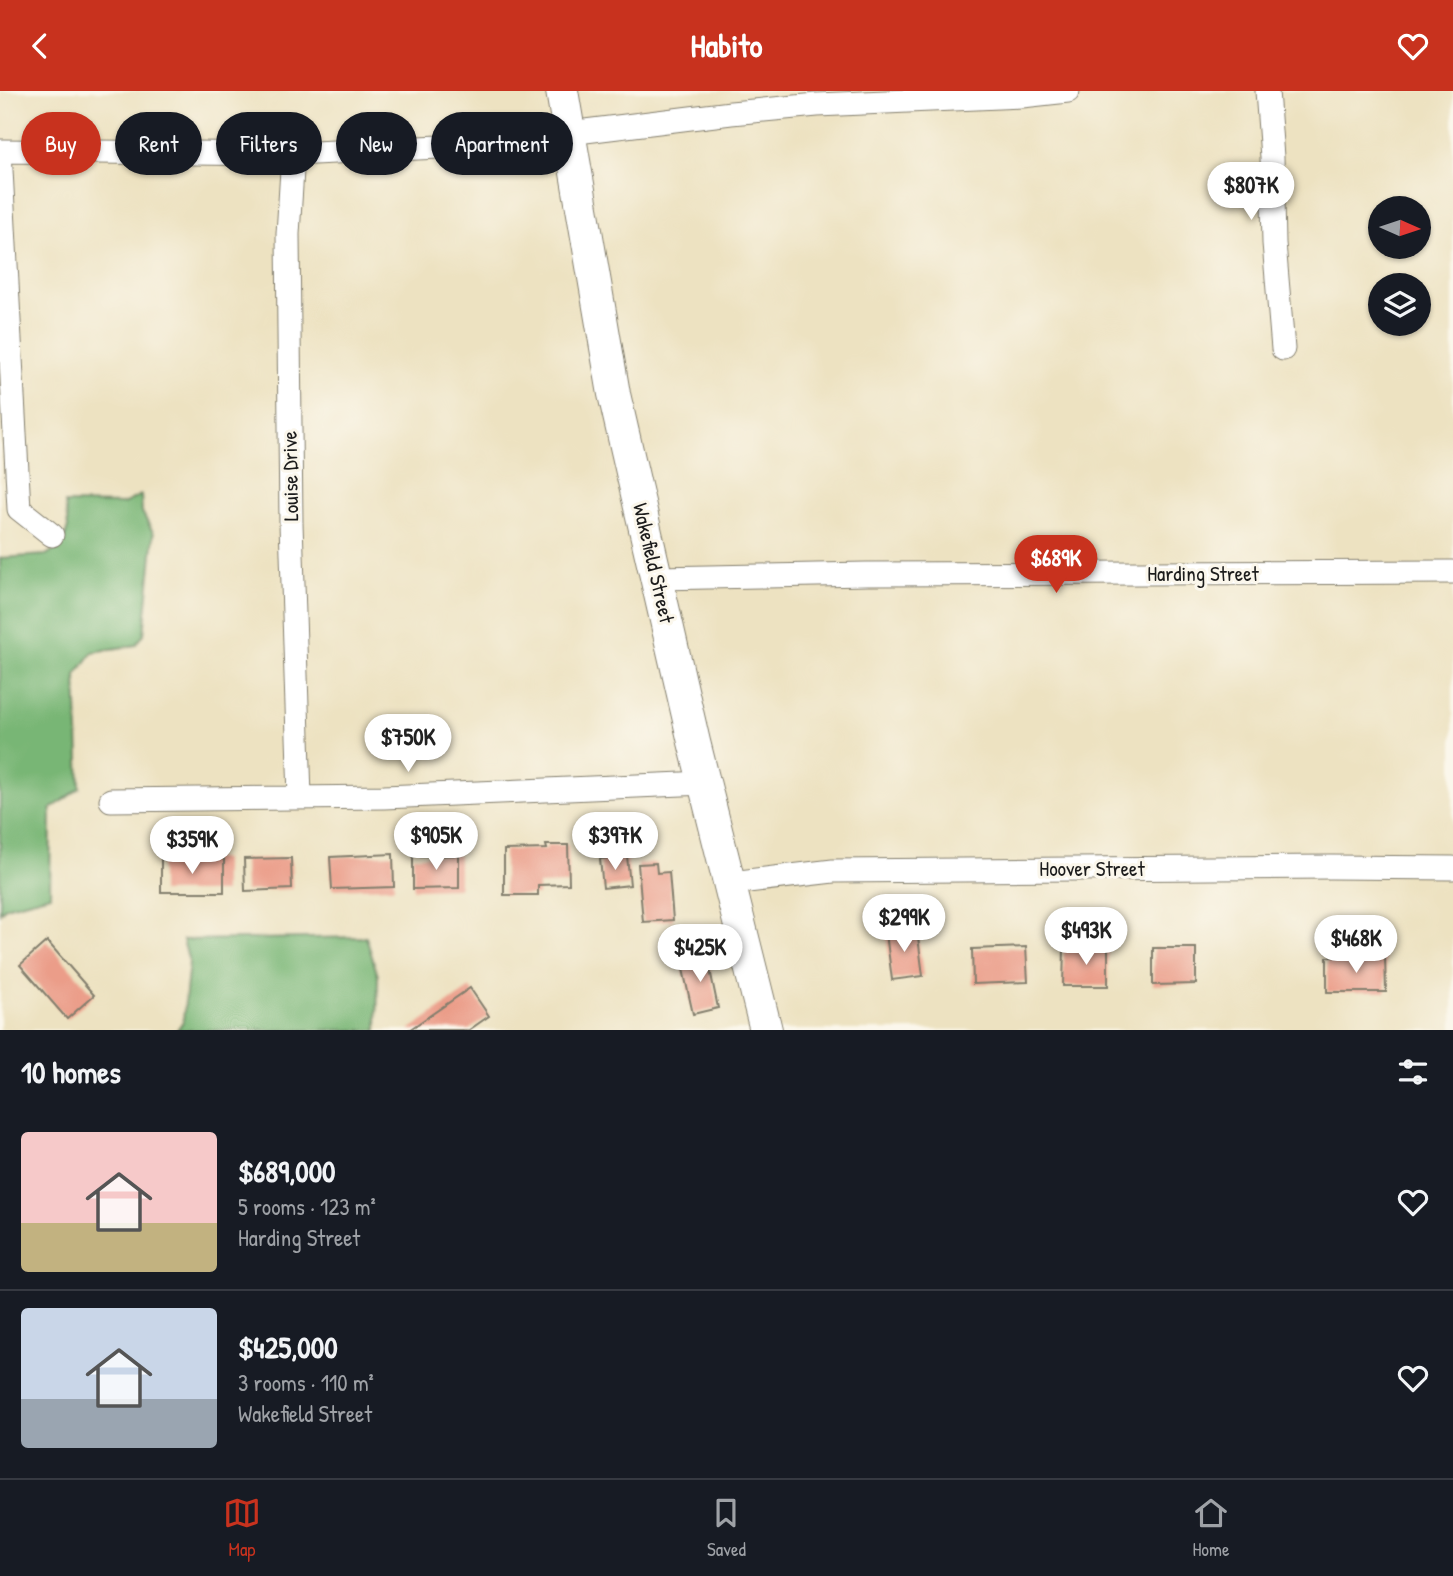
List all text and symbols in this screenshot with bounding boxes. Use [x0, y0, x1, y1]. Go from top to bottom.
text: Habito [691, 24, 762, 67]
icon: back [21, 27, 59, 65]
icon: heart [1394, 27, 1432, 65]
chip: Buy [21, 112, 101, 175]
chip: Rent [115, 112, 202, 175]
chip: Filters [216, 112, 322, 175]
chip: New [336, 112, 417, 175]
chip: Apartment [431, 112, 573, 175]
pin: $807K [1202, 163, 1300, 222]
text: $807K [1223, 169, 1279, 200]
north arrow [1368, 196, 1432, 259]
map controls [1368, 196, 1431, 336]
button: layers [1368, 273, 1431, 336]
street label: Louise Drive [275, 431, 305, 521]
street label: Wakefield Street [626, 500, 682, 627]
pin: $689K [1007, 535, 1105, 595]
text: $689K [1030, 542, 1082, 573]
street label: Harding Street [1147, 559, 1260, 588]
pin: $750K [359, 715, 457, 774]
text: $750K [380, 721, 436, 752]
pin: $905K [387, 813, 485, 872]
pin: $397K [566, 813, 664, 872]
pin: $359K [143, 817, 241, 876]
text: $905K [410, 819, 462, 850]
text: $397K [588, 819, 642, 850]
text: $359K [166, 823, 218, 854]
street label: Hoover Street [1039, 854, 1145, 883]
pin: $299K [855, 895, 953, 954]
text: $299K [878, 901, 930, 932]
pin: $493K [1037, 907, 1135, 967]
text: $493K [1060, 914, 1112, 945]
pin: $468K [1307, 915, 1405, 975]
text: $468K [1330, 922, 1382, 953]
pin: $425K [651, 925, 749, 984]
text: $425K [674, 931, 726, 962]
text: 10 homes [21, 1052, 121, 1092]
icon: filters [1394, 1053, 1432, 1091]
text: $689,000 [238, 1151, 336, 1191]
icon: home [77, 1160, 161, 1244]
icon: heart [1394, 1183, 1432, 1221]
text: 5 rooms · 123 m² [238, 1191, 376, 1222]
text: Harding Street [238, 1222, 360, 1253]
text: $425,000 [238, 1327, 338, 1367]
icon: home [77, 1336, 161, 1420]
icon: heart [1394, 1359, 1432, 1397]
text: 3 rooms · 110 m² [238, 1367, 374, 1398]
text: Wakefield Street [238, 1398, 372, 1429]
tab: Map [223, 1494, 261, 1562]
tab: Saved [707, 1494, 746, 1562]
tab: Home [1192, 1494, 1230, 1562]

